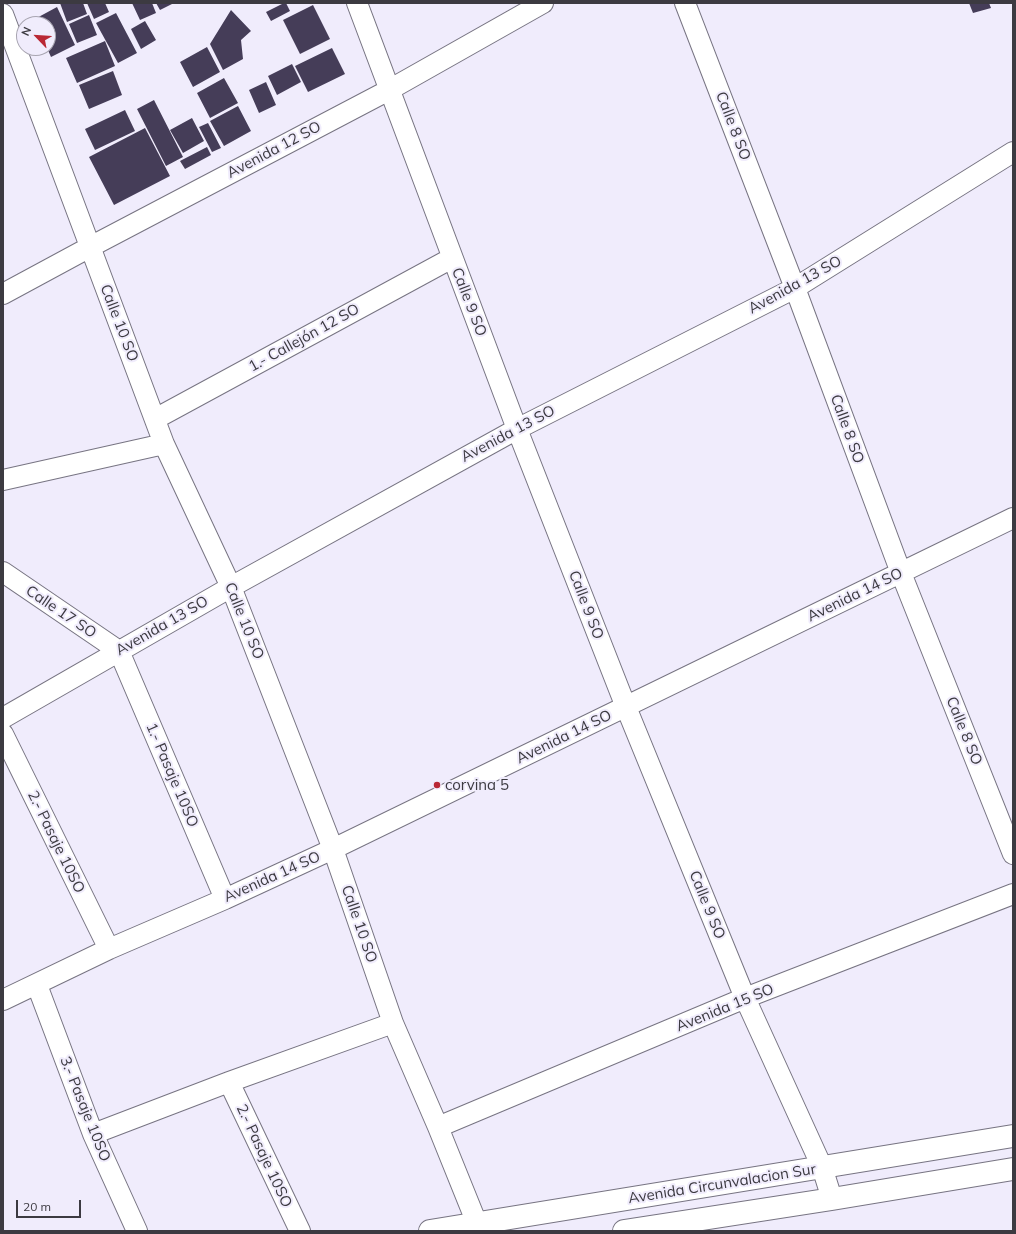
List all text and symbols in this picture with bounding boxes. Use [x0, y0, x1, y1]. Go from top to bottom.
north arrow [16, 16, 56, 56]
text: N [18, 25, 34, 38]
street label: Calle 8 SO [712, 89, 754, 163]
street label: Avenida 12 SO [224, 118, 324, 182]
street label: Avenida 13 SO [745, 252, 845, 318]
street label: Calle 9 SO [448, 265, 490, 339]
street label: Calle 10 SO [96, 282, 142, 364]
street label: 1.- Callejón 12 SO [245, 300, 363, 376]
street label: Calle 8 SO [826, 392, 868, 466]
street label: Avenida 13 SO [458, 402, 558, 466]
street label: Avenida 14 SO [804, 564, 906, 626]
street label: Calle 9 SO [565, 568, 607, 642]
street label: Calle 10 SO [220, 580, 268, 662]
street label: Calle 17 SO [22, 582, 100, 642]
street label: Avenida 13 SO [113, 592, 211, 660]
street label: Calle 8 SO [942, 694, 986, 768]
street label: Avenida 14 SO [513, 706, 615, 768]
street label: 1.- Pasaje 10SO [142, 720, 202, 830]
place label: corvina 5 [445, 776, 509, 794]
marker: corvina 5 [432, 780, 442, 790]
street label: 2.- Pasaje 10SO [23, 788, 89, 896]
street label: Avenida 14 SO [221, 848, 323, 906]
street label: Calle 9 SO [685, 868, 729, 942]
street label: Calle 10 SO [337, 883, 381, 965]
street label: Avenida 15 SO [674, 980, 776, 1036]
street label: 3.- Pasaje 10SO [56, 1054, 114, 1164]
street label: 2.- Pasaje 10SO [232, 1102, 296, 1210]
street label: Avenida Circunvalacion Sur [627, 1160, 817, 1208]
scale bar [18, 1192, 83, 1218]
text: 20 m [23, 1199, 51, 1214]

